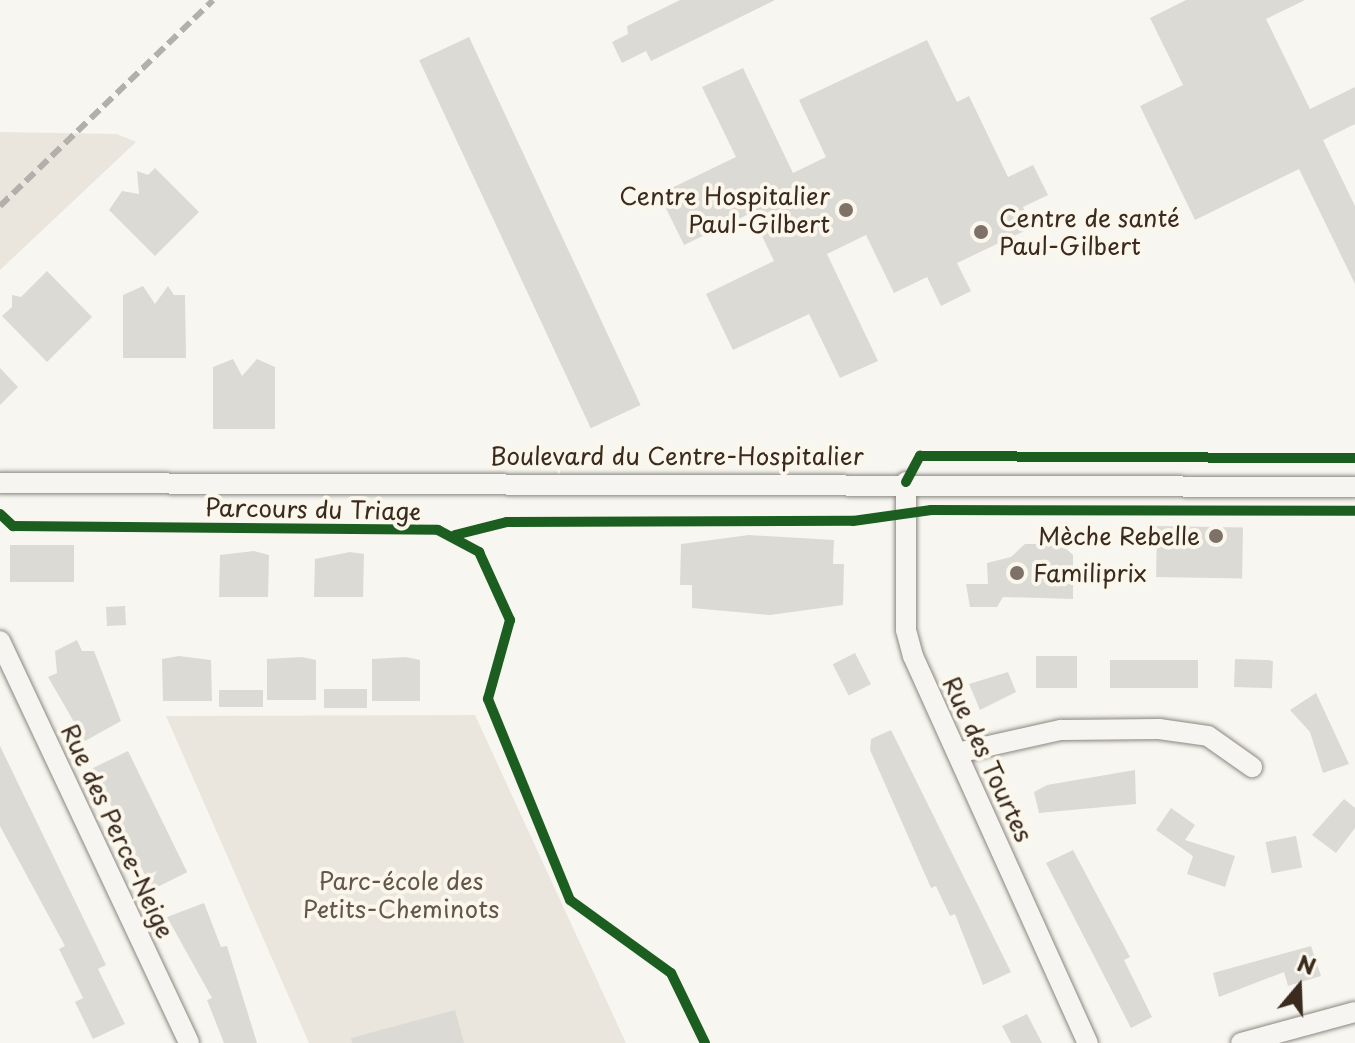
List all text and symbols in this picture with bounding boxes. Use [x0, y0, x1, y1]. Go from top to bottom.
place label: Centre Hospitalier Paul-Gilbert [617, 182, 830, 238]
marker: Centre Hospitalier Paul-Gilbert [837, 201, 855, 219]
place label: Centre de santé Paul-Gilbert [999, 204, 1182, 260]
marker: Centre de santé Paul-Gilbert [970, 221, 992, 243]
street label: Boulevard du Centre-Hospitalier [490, 442, 864, 470]
street label: Parcours du Triage [203, 493, 423, 525]
place label: Mèche Rebelle [1037, 522, 1200, 550]
marker: Mèche Rebelle [1207, 527, 1225, 545]
place label: Familiprix [1033, 559, 1147, 587]
marker: Familiprix [1008, 564, 1026, 582]
street label: Rue des Tourtes [936, 669, 1040, 849]
street label: Rue des Perce-Neige [55, 718, 181, 944]
park label: Parc-école des Petits-Cheminots [303, 867, 499, 923]
text: N [1293, 945, 1321, 982]
north arrow [1259, 947, 1339, 1027]

